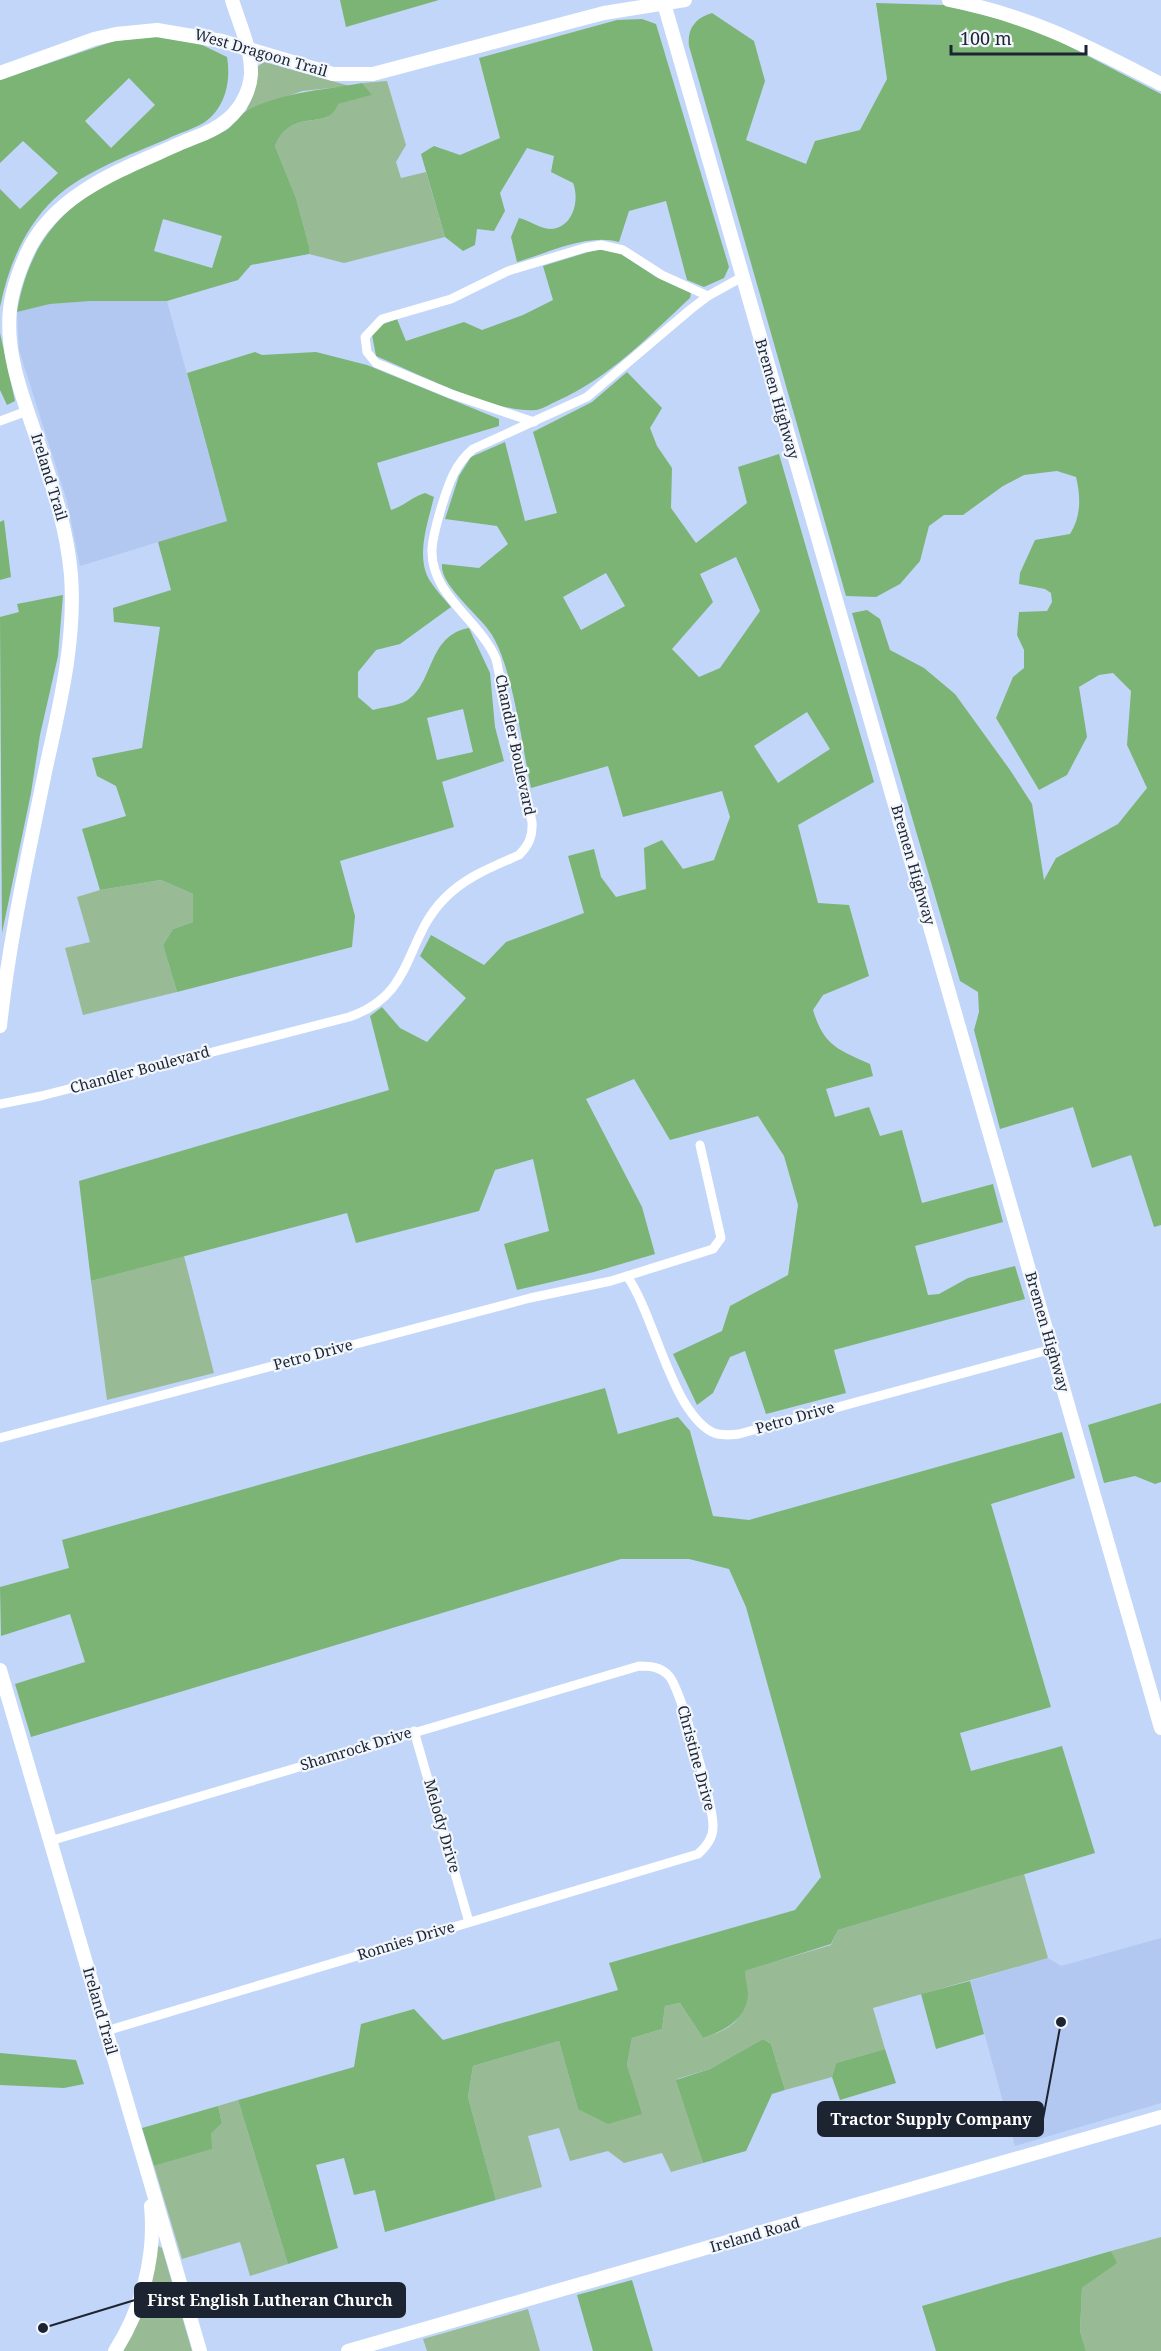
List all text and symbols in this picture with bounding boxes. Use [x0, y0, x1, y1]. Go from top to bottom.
scale bar [951, 18, 1086, 56]
street label: West Dragoon Trail [192, 23, 331, 81]
text: 100 m [960, 26, 1012, 50]
street label: Bremen Highway [751, 336, 805, 462]
street label: Ireland Trail [27, 431, 73, 523]
street label: Chandler Boulevard [491, 672, 541, 817]
street label: Bremen Highway [887, 802, 941, 928]
street label: Chandler Boulevard [68, 1041, 212, 1097]
street label: Bremen Highway [1021, 1269, 1075, 1395]
street label: Petro Drive [271, 1334, 355, 1374]
street label: Petro Drive [753, 1396, 837, 1438]
street label: Christine Drive [673, 1703, 721, 1813]
street label: Shamrock Drive [298, 1722, 414, 1775]
street label: Melody Drive [420, 1777, 466, 1875]
street label: Ronnies Drive [355, 1916, 457, 1964]
street label: Ireland Trail [79, 1965, 123, 2057]
callout: Tractor Supply Company [818, 2102, 1043, 2136]
text: Tractor Supply Company [831, 2108, 1032, 2130]
street label: Ireland Road [707, 2212, 802, 2256]
callout: First English Lutheran Church [135, 2283, 405, 2317]
text: First English Lutheran Church [147, 2289, 393, 2311]

